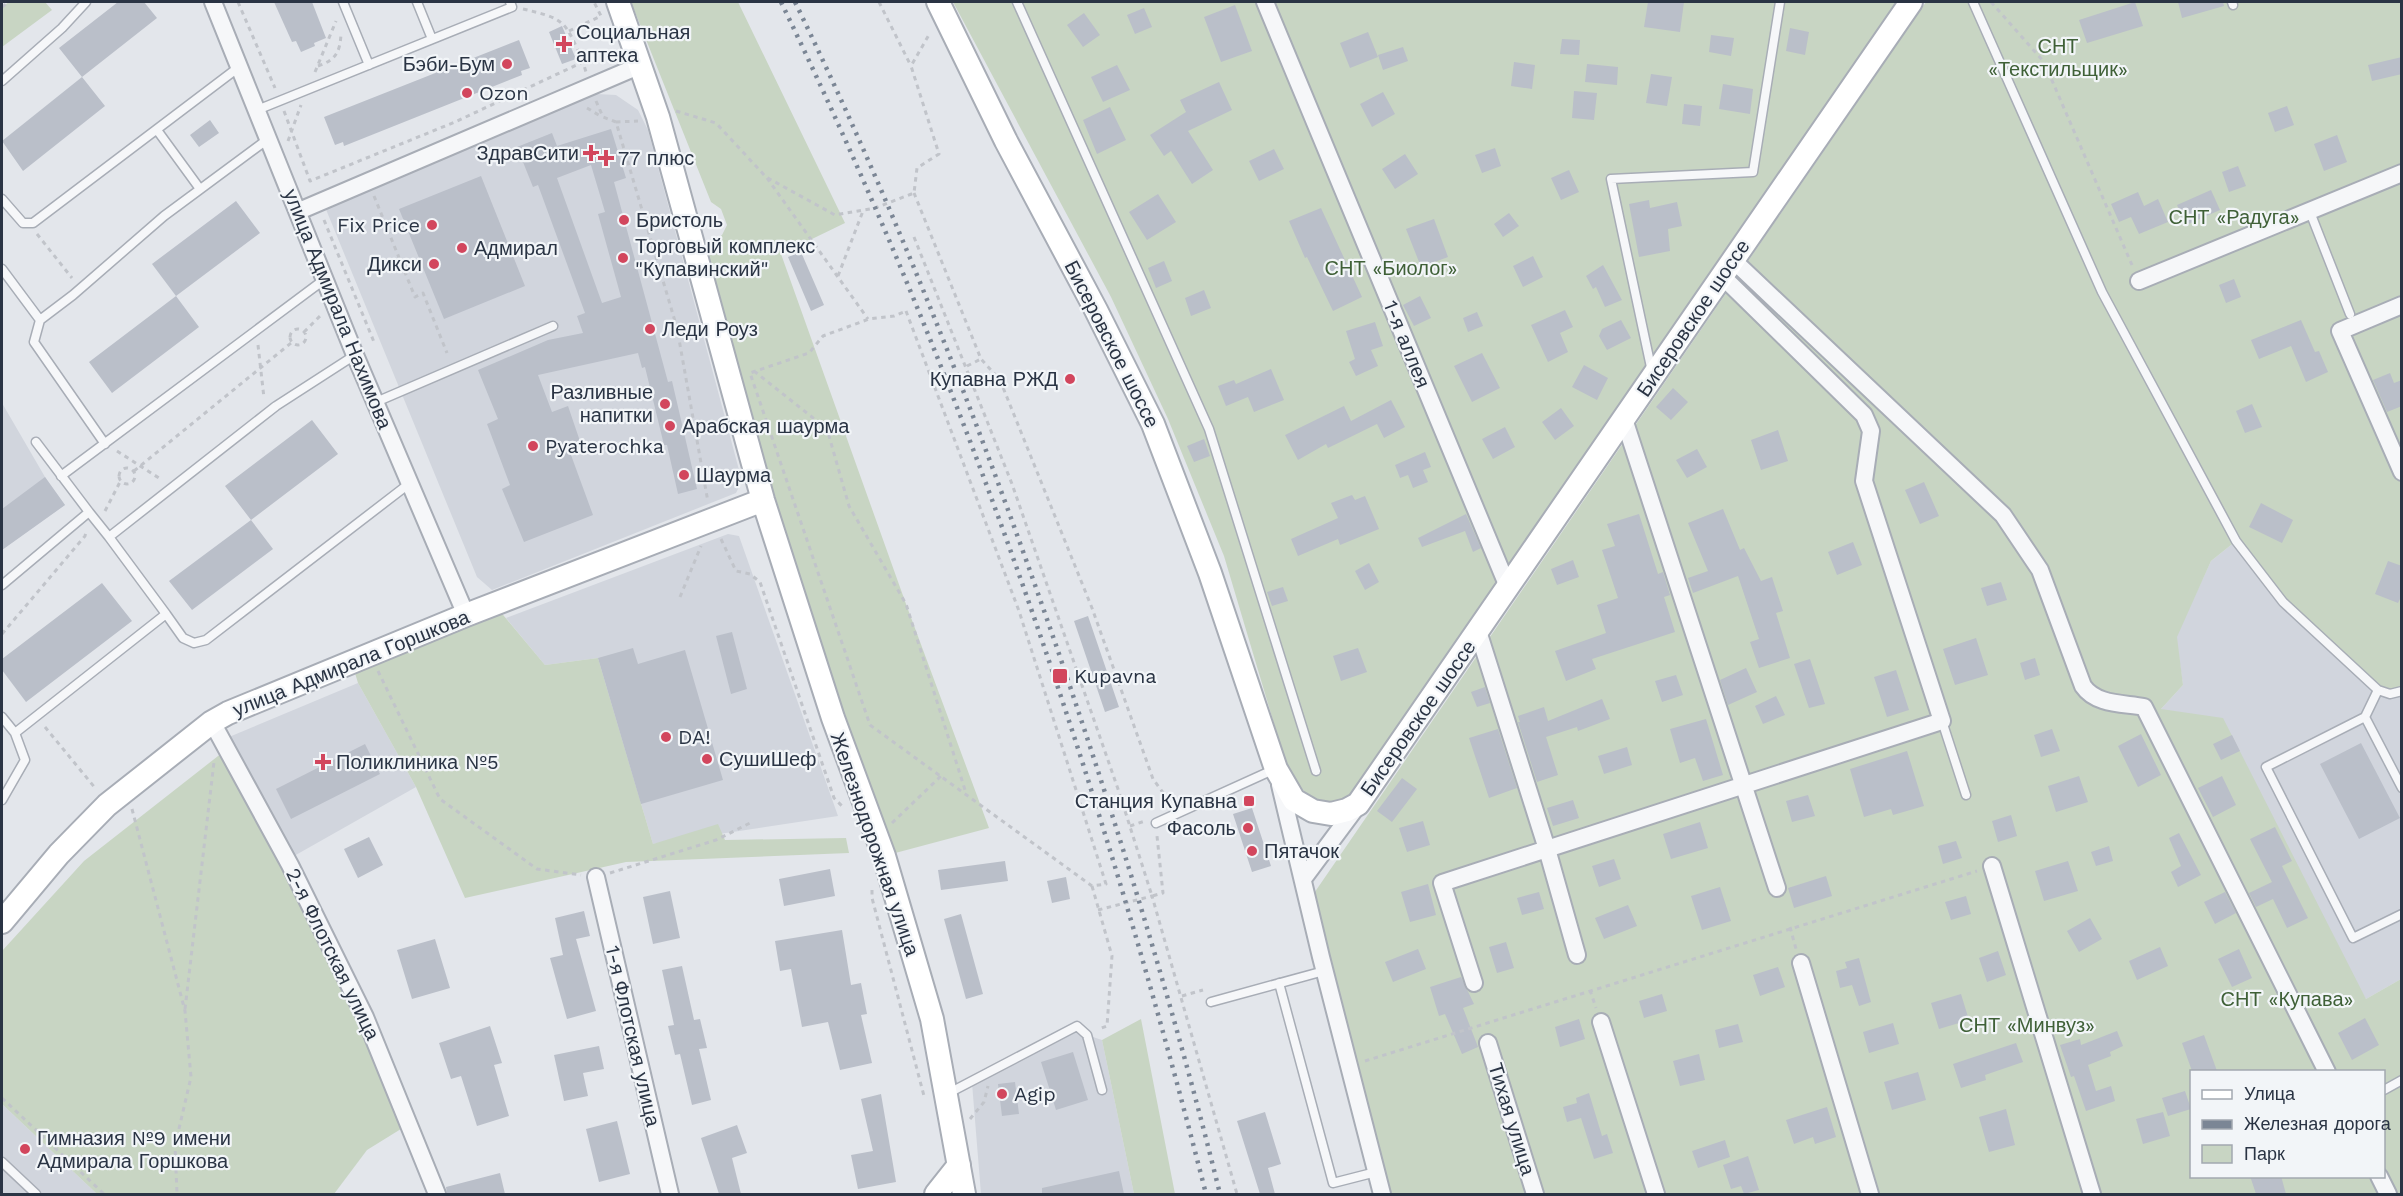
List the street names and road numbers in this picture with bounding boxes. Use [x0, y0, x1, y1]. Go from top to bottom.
street label: улица Адмирала Нахимова [279, 185, 398, 433]
street label: Бисеровское шоссе [1631, 235, 1755, 401]
street label: Бисеровское шоссе [1059, 256, 1165, 432]
street label: 1-я аллея [1379, 297, 1435, 391]
street label: улица Адмирала Горшкова [229, 604, 474, 722]
street label: Бисеровское шоссе [1355, 636, 1481, 800]
street label: Железнодорожная улица [825, 729, 925, 960]
street label: 2-я Флотская улица [281, 864, 385, 1045]
street label: 1-я Флотская улица [601, 943, 666, 1130]
street label: Тихая улица [1484, 1060, 1541, 1179]

